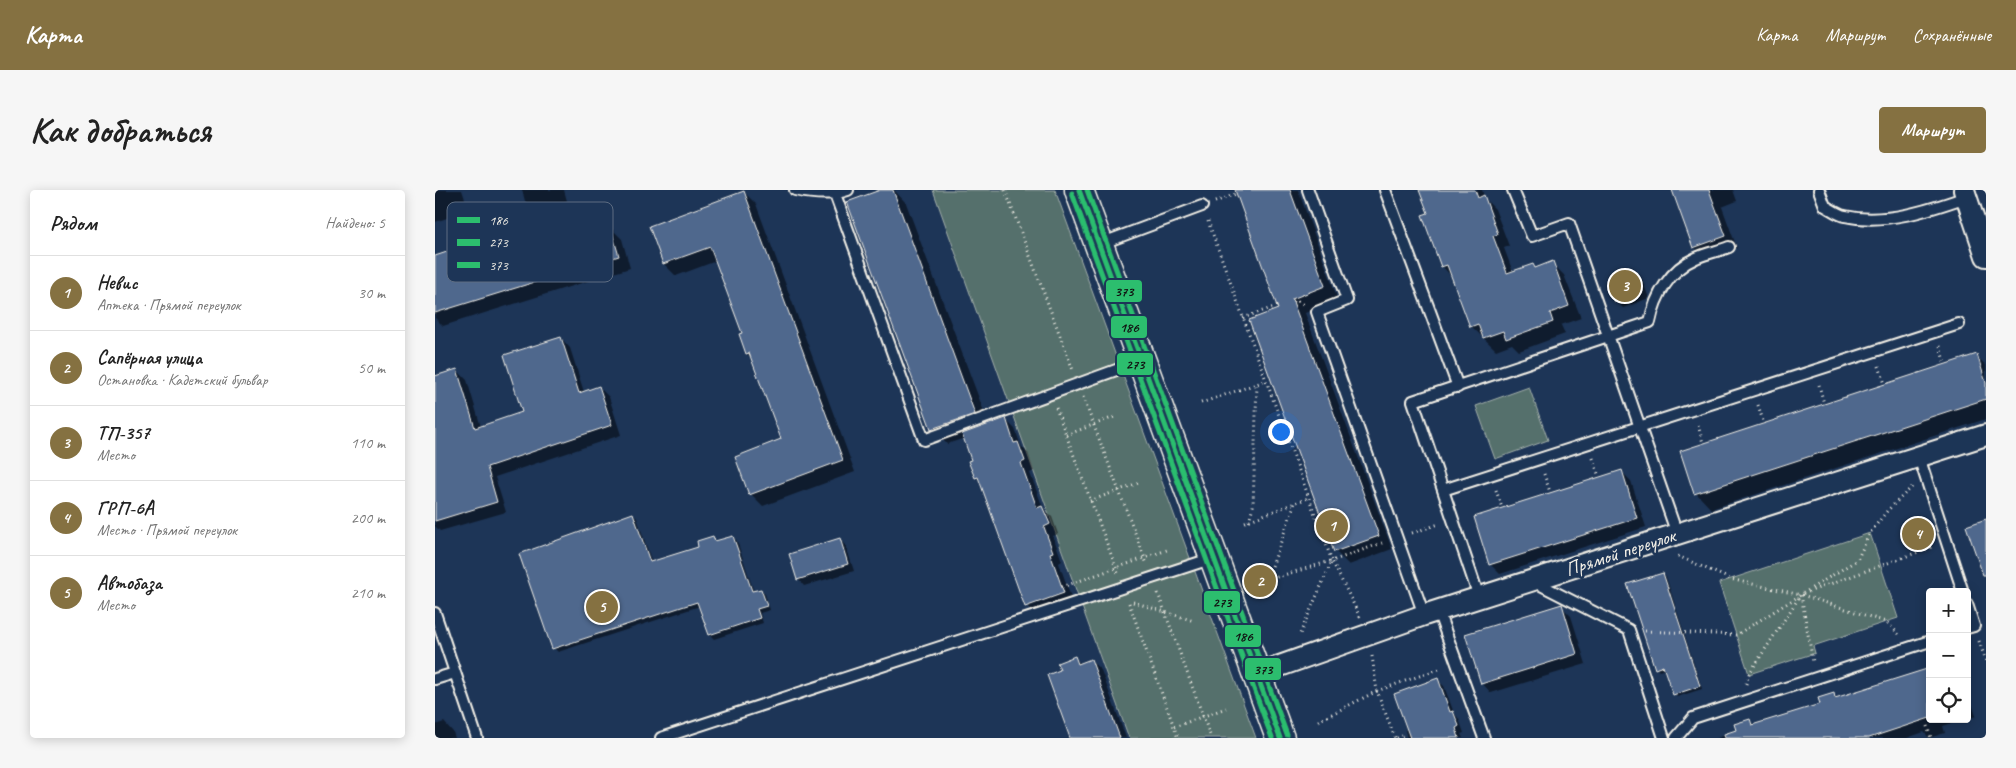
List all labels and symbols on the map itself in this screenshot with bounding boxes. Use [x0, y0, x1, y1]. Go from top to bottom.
legend [447, 202, 613, 282]
text: 186 [489, 212, 509, 229]
text: 273 [489, 234, 510, 251]
text: 373 [489, 257, 510, 274]
pin: 3 [1609, 267, 1641, 305]
line badge: 373 [1105, 279, 1143, 303]
text: 373 [1115, 283, 1135, 300]
line badge: 186 [1110, 315, 1148, 339]
text: 186 [1119, 319, 1140, 336]
line badge: 273 [1116, 352, 1154, 376]
text: 273 [1126, 356, 1146, 373]
your location [1268, 419, 1294, 445]
pin: 1 [1316, 507, 1348, 545]
pin: 4 [1902, 515, 1934, 553]
street label: Прямой переулок [1562, 522, 1680, 582]
pin: 2 [1244, 562, 1276, 600]
pin: 5 [586, 588, 618, 626]
line badge: 273 [1203, 590, 1241, 614]
text: 273 [1213, 594, 1233, 611]
line badge: 186 [1224, 624, 1262, 648]
text: 186 [1233, 628, 1254, 645]
line badge: 373 [1244, 657, 1282, 681]
text: 373 [1254, 661, 1274, 678]

